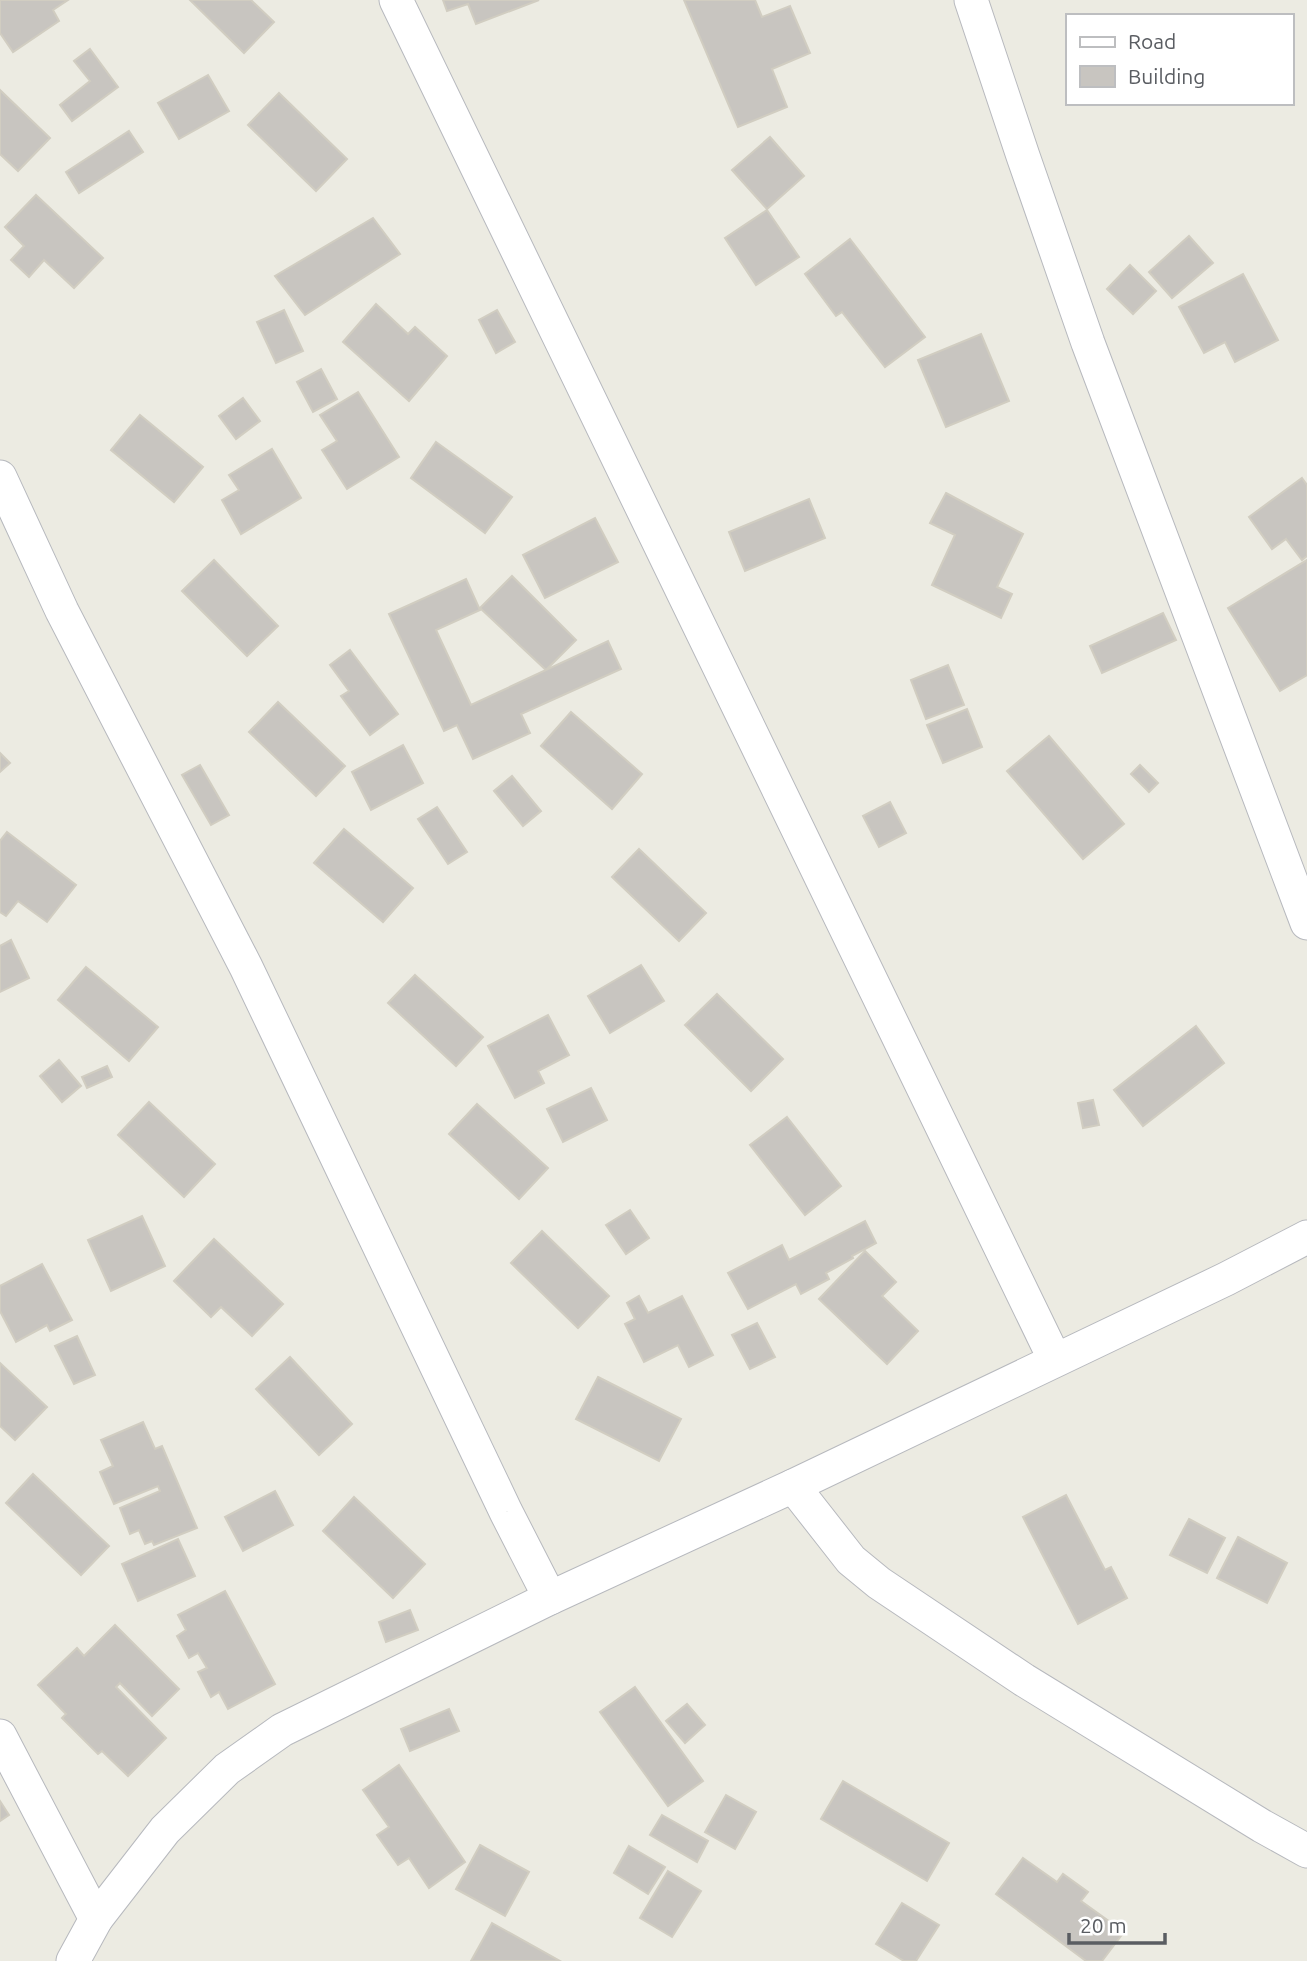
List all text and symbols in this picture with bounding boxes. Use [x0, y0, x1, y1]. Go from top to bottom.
legend [1066, 14, 1293, 105]
text: Road [1128, 29, 1176, 53]
text: Building [1128, 64, 1205, 88]
scale bar [1069, 1902, 1165, 1946]
text: 20 m [1080, 1913, 1127, 1937]

